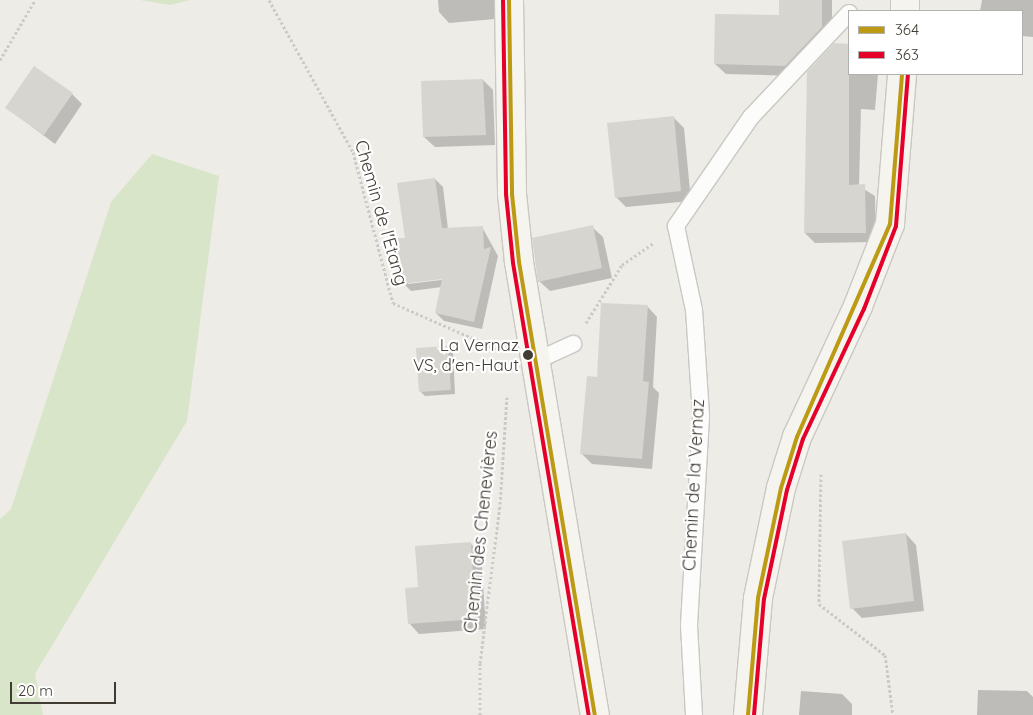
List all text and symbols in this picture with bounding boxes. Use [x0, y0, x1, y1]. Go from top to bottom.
legend [848, 10, 1023, 75]
text: 364 [895, 20, 919, 39]
text: 363 [895, 45, 919, 64]
street label: Chemin de l'Etang [350, 138, 412, 288]
place label: La Vernaz VS, d'en-Haut [413, 335, 519, 375]
marker: La Vernaz VS, d'en-Haut [523, 350, 533, 360]
street label: Chemin de la Vernaz [679, 398, 709, 572]
street label: Chemin des Chenevières [460, 430, 502, 634]
scale bar [12, 672, 119, 704]
text: 20 m [18, 681, 53, 700]

